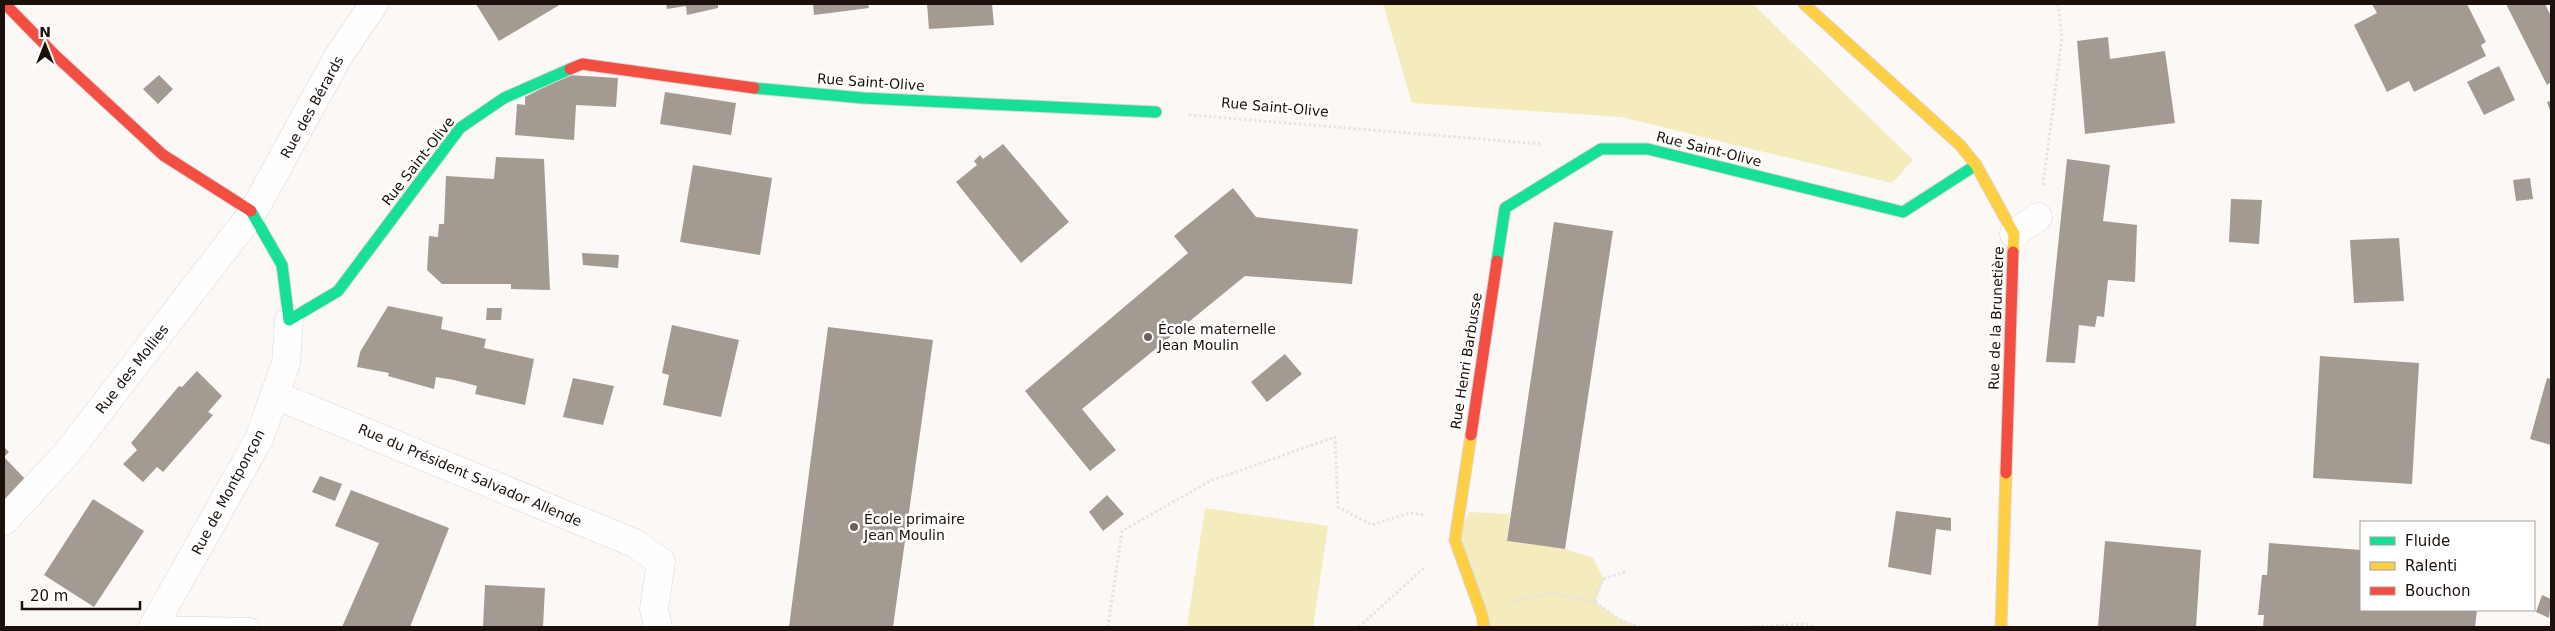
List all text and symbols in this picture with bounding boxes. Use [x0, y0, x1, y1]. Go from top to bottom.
north arrow [20, 20, 70, 70]
text: N [39, 24, 51, 40]
street label: Rue des Bérards [277, 53, 347, 161]
street label: Rue Saint-Olive [817, 70, 925, 94]
street label: Rue Saint-Olive [1221, 94, 1329, 120]
street label: Rue Saint-Olive [378, 114, 458, 208]
street label: Rue Saint-Olive [1655, 128, 1763, 170]
street label: Rue de la Brunetière [1985, 246, 2007, 390]
street label: Rue Henri Barbusse [1447, 292, 1485, 430]
street label: Rue des Mollies [92, 321, 172, 417]
place label: École maternelle Jean Moulin [1157, 321, 1276, 353]
marker: École maternelle Jean Moulin [1142, 331, 1154, 343]
street label: Rue du Président Salvador Allende [356, 421, 584, 529]
street label: Rue de Montponçon [188, 427, 268, 557]
place label: École primaire Jean Moulin [863, 511, 965, 543]
marker: École primaire Jean Moulin [848, 521, 860, 533]
legend [2360, 521, 2535, 611]
text: Fluide [2405, 532, 2450, 550]
text: Ralenti [2405, 557, 2457, 575]
scale bar [22, 578, 140, 610]
text: Bouchon [2405, 582, 2470, 600]
text: 20 m [30, 587, 68, 605]

